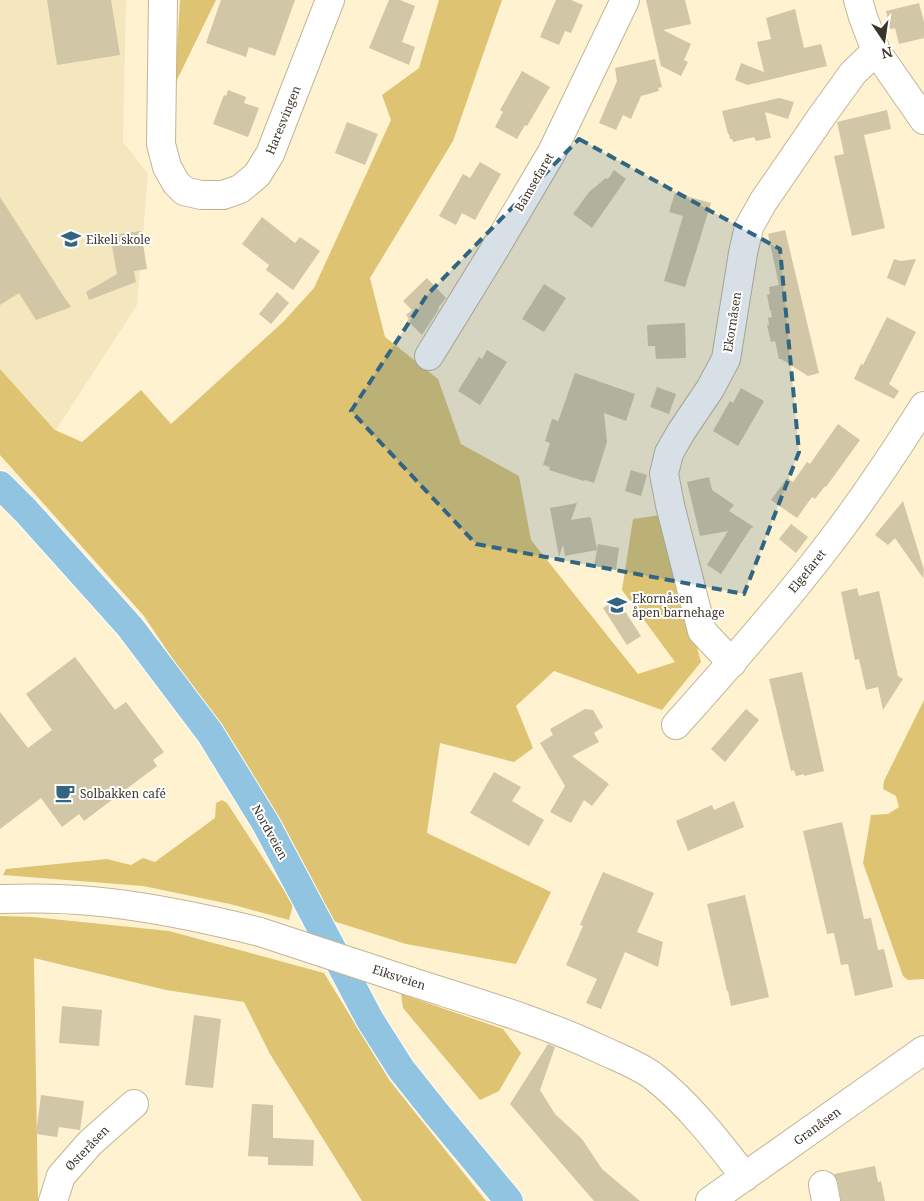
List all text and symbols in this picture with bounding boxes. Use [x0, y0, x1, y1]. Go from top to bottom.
north arrow [859, 15, 909, 65]
text: N [880, 43, 895, 64]
street label: Haresvingen [261, 83, 305, 157]
street label: Bamsefaret [510, 149, 558, 215]
school or university icon: Eikeli skole [60, 228, 82, 250]
place label: Eikeli skole [86, 231, 150, 248]
street label: Ekornåsen [719, 290, 745, 353]
street label: Elgefaret [784, 546, 830, 596]
place label: Ekornåsen åpen barnehage [632, 590, 725, 621]
school or university icon: Ekornåsen åpen barnehage [606, 594, 628, 616]
cafe icon: Solbakken café [54, 782, 76, 804]
place label: Solbakken café [80, 785, 166, 802]
street label: Nordveien [248, 801, 292, 863]
street label: Eiksveien [370, 960, 428, 994]
street label: Granåsen [790, 1103, 844, 1149]
street label: Østeråsen [61, 1122, 113, 1174]

